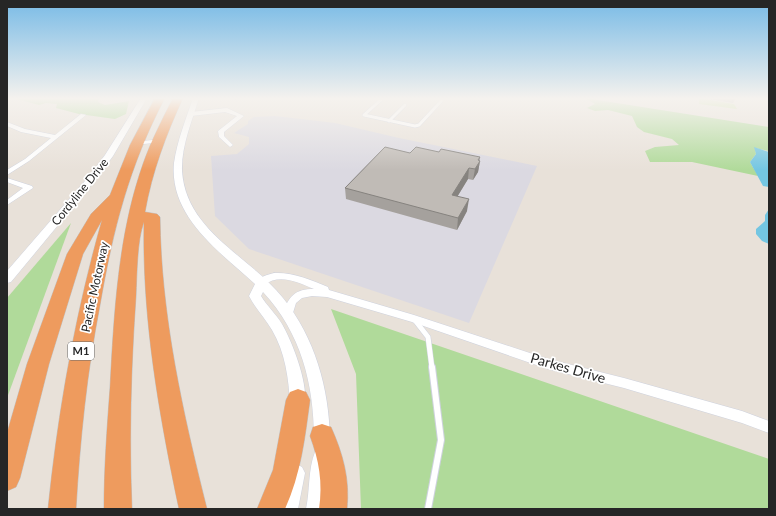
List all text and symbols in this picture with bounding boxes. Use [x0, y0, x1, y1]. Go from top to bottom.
street label: Cordyline Drive [48, 155, 111, 228]
street label: Pacific Motorway [78, 240, 112, 333]
road number: M1 [68, 342, 94, 360]
street label: Parkes Drive [529, 349, 608, 386]

